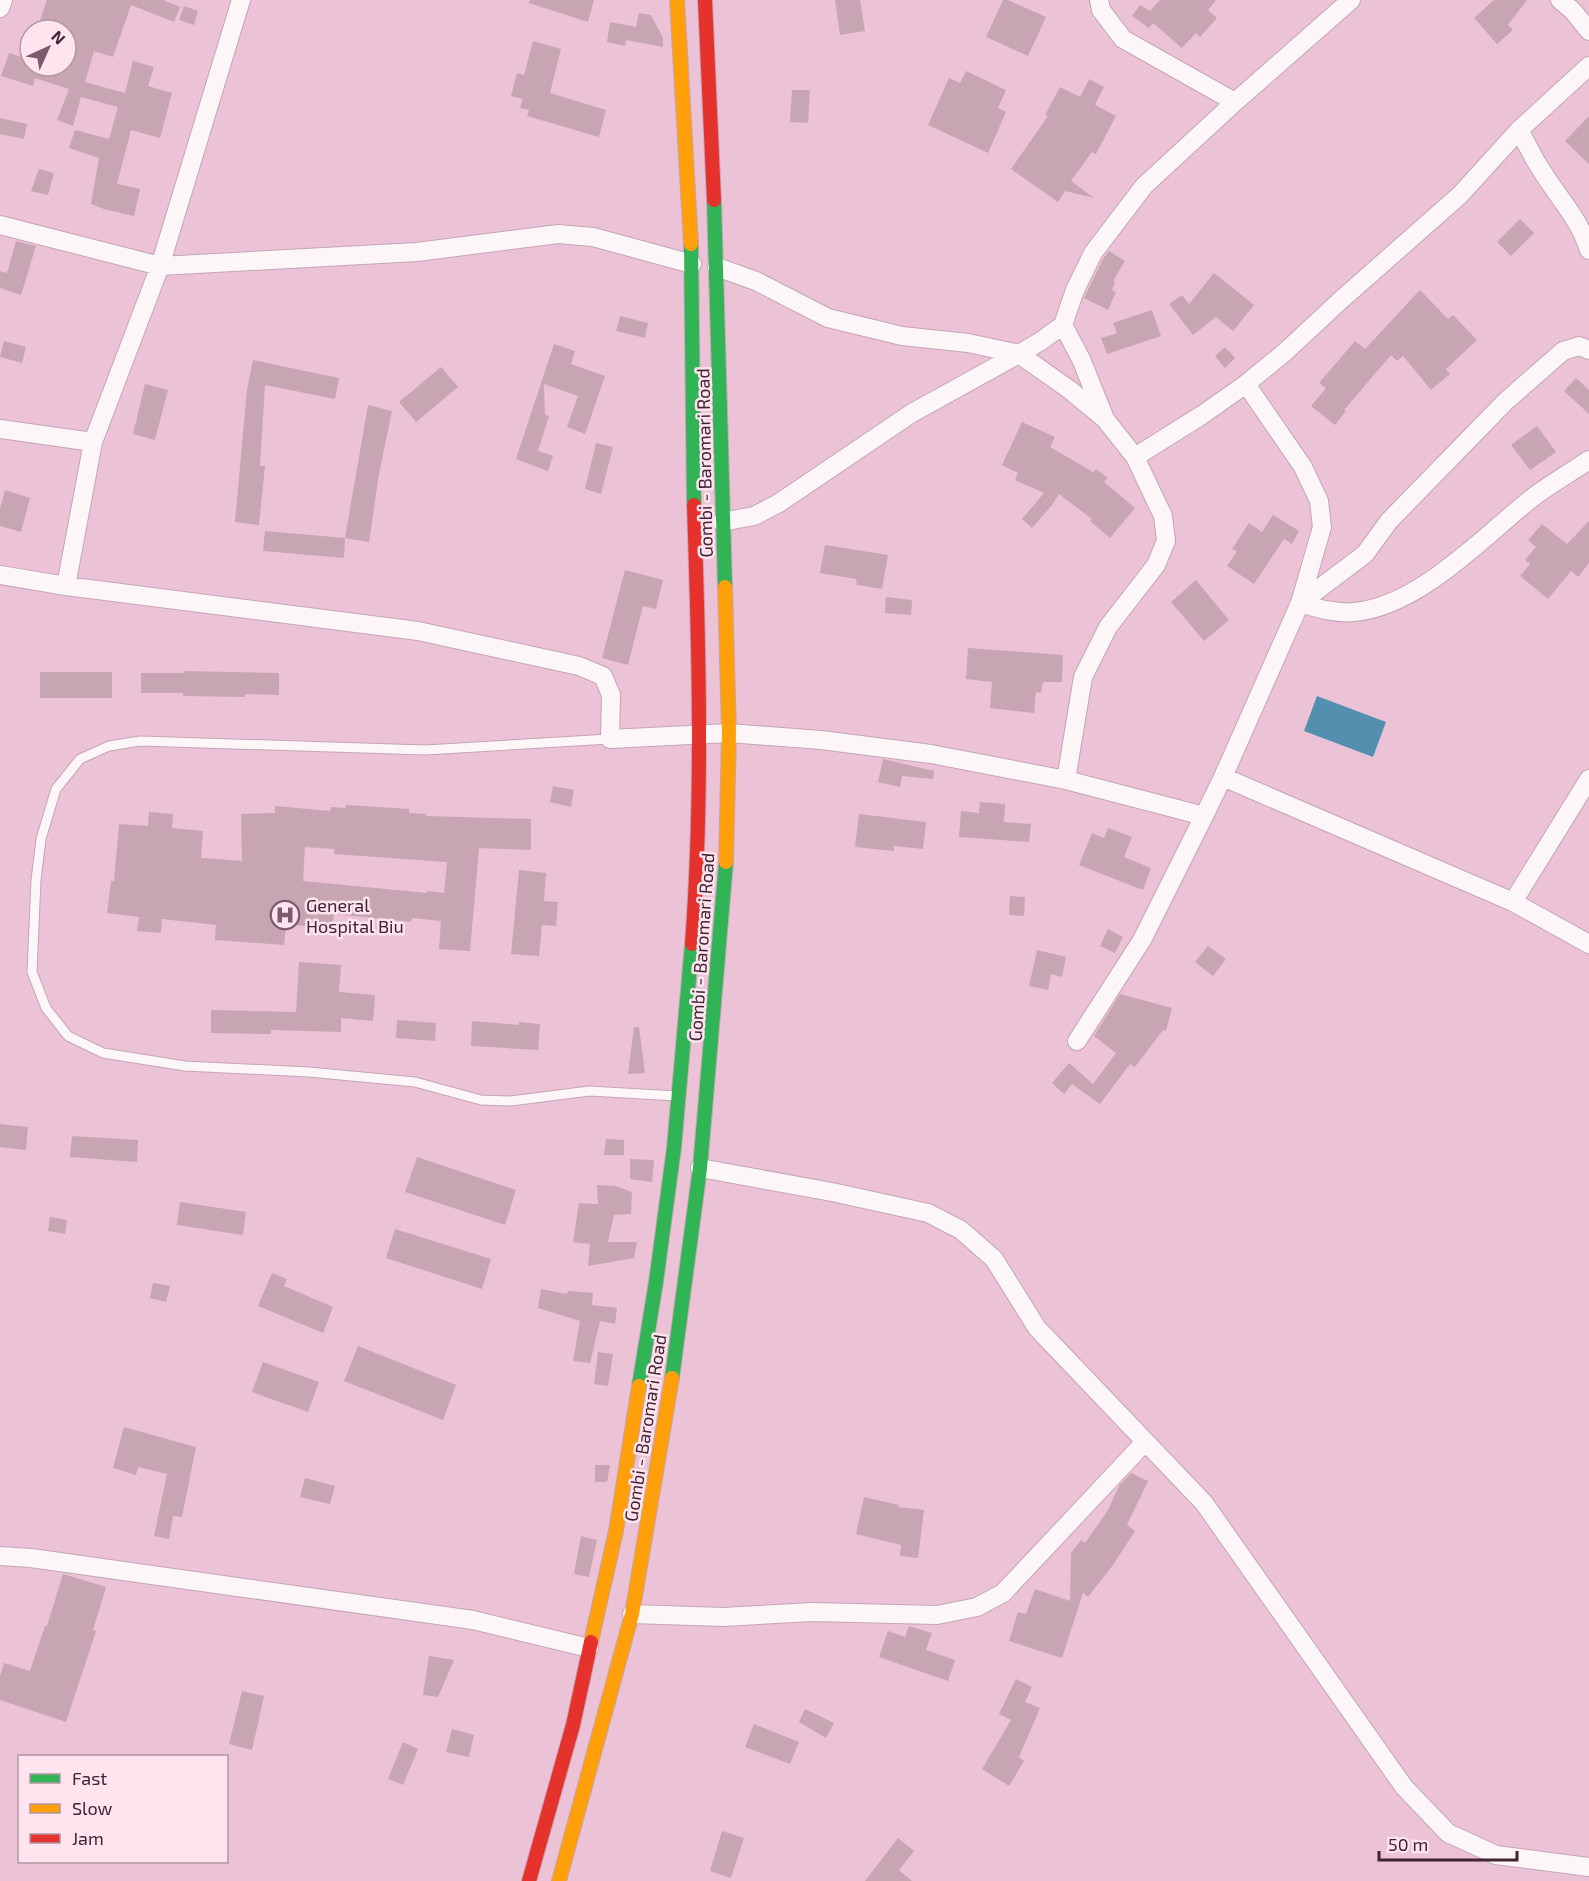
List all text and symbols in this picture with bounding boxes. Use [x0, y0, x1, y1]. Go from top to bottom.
north arrow [18, 18, 78, 78]
text: N [48, 26, 70, 48]
street label: Gombi - Baromari Road [691, 368, 717, 558]
street label: Gombi - Baromari Road [683, 852, 719, 1042]
place label: General Hospital Biu [306, 894, 404, 937]
hospital icon: General Hospital Biu [269, 899, 301, 931]
street label: Gombi - Baromari Road [619, 1333, 671, 1523]
legend [18, 1755, 228, 1863]
text: Fast [72, 1767, 107, 1789]
text: Slow [72, 1797, 113, 1819]
scale bar [1379, 1824, 1517, 1862]
text: Jam [72, 1827, 104, 1849]
text: 50 m [1388, 1833, 1428, 1855]

